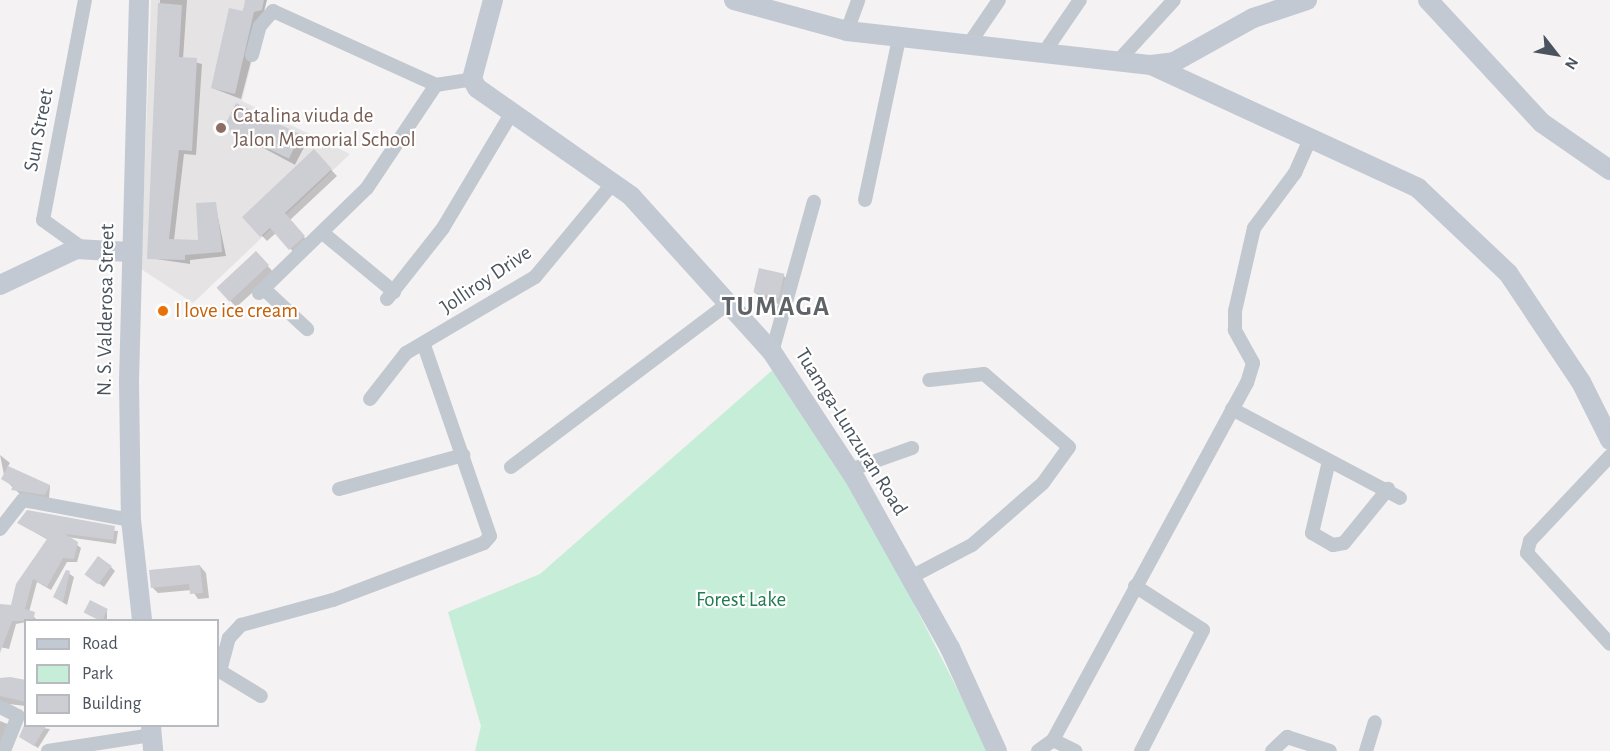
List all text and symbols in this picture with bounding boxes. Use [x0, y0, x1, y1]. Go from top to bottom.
north arrow [1526, 24, 1586, 84]
text: N [1562, 54, 1581, 72]
street label: Sun Street [19, 86, 59, 174]
place label: Catalina viuda de Jalon Memorial School [233, 103, 416, 153]
marker: Catalina viuda de Jalon Memorial School [214, 121, 228, 135]
street label: N. S. Valderosa Street [92, 224, 120, 396]
street label: Jolliroy Drive [436, 240, 536, 320]
district label: TUMAGA [721, 291, 831, 323]
place label: I love ice cream [175, 298, 298, 324]
marker: I love ice cream [156, 304, 170, 318]
street label: Tuamga-Lunzuran Road [789, 344, 913, 520]
park label: Forest Lake [696, 587, 786, 613]
legend [24, 619, 219, 727]
text: Road [82, 635, 118, 653]
text: Park [82, 665, 113, 683]
text: Building [82, 695, 141, 713]

